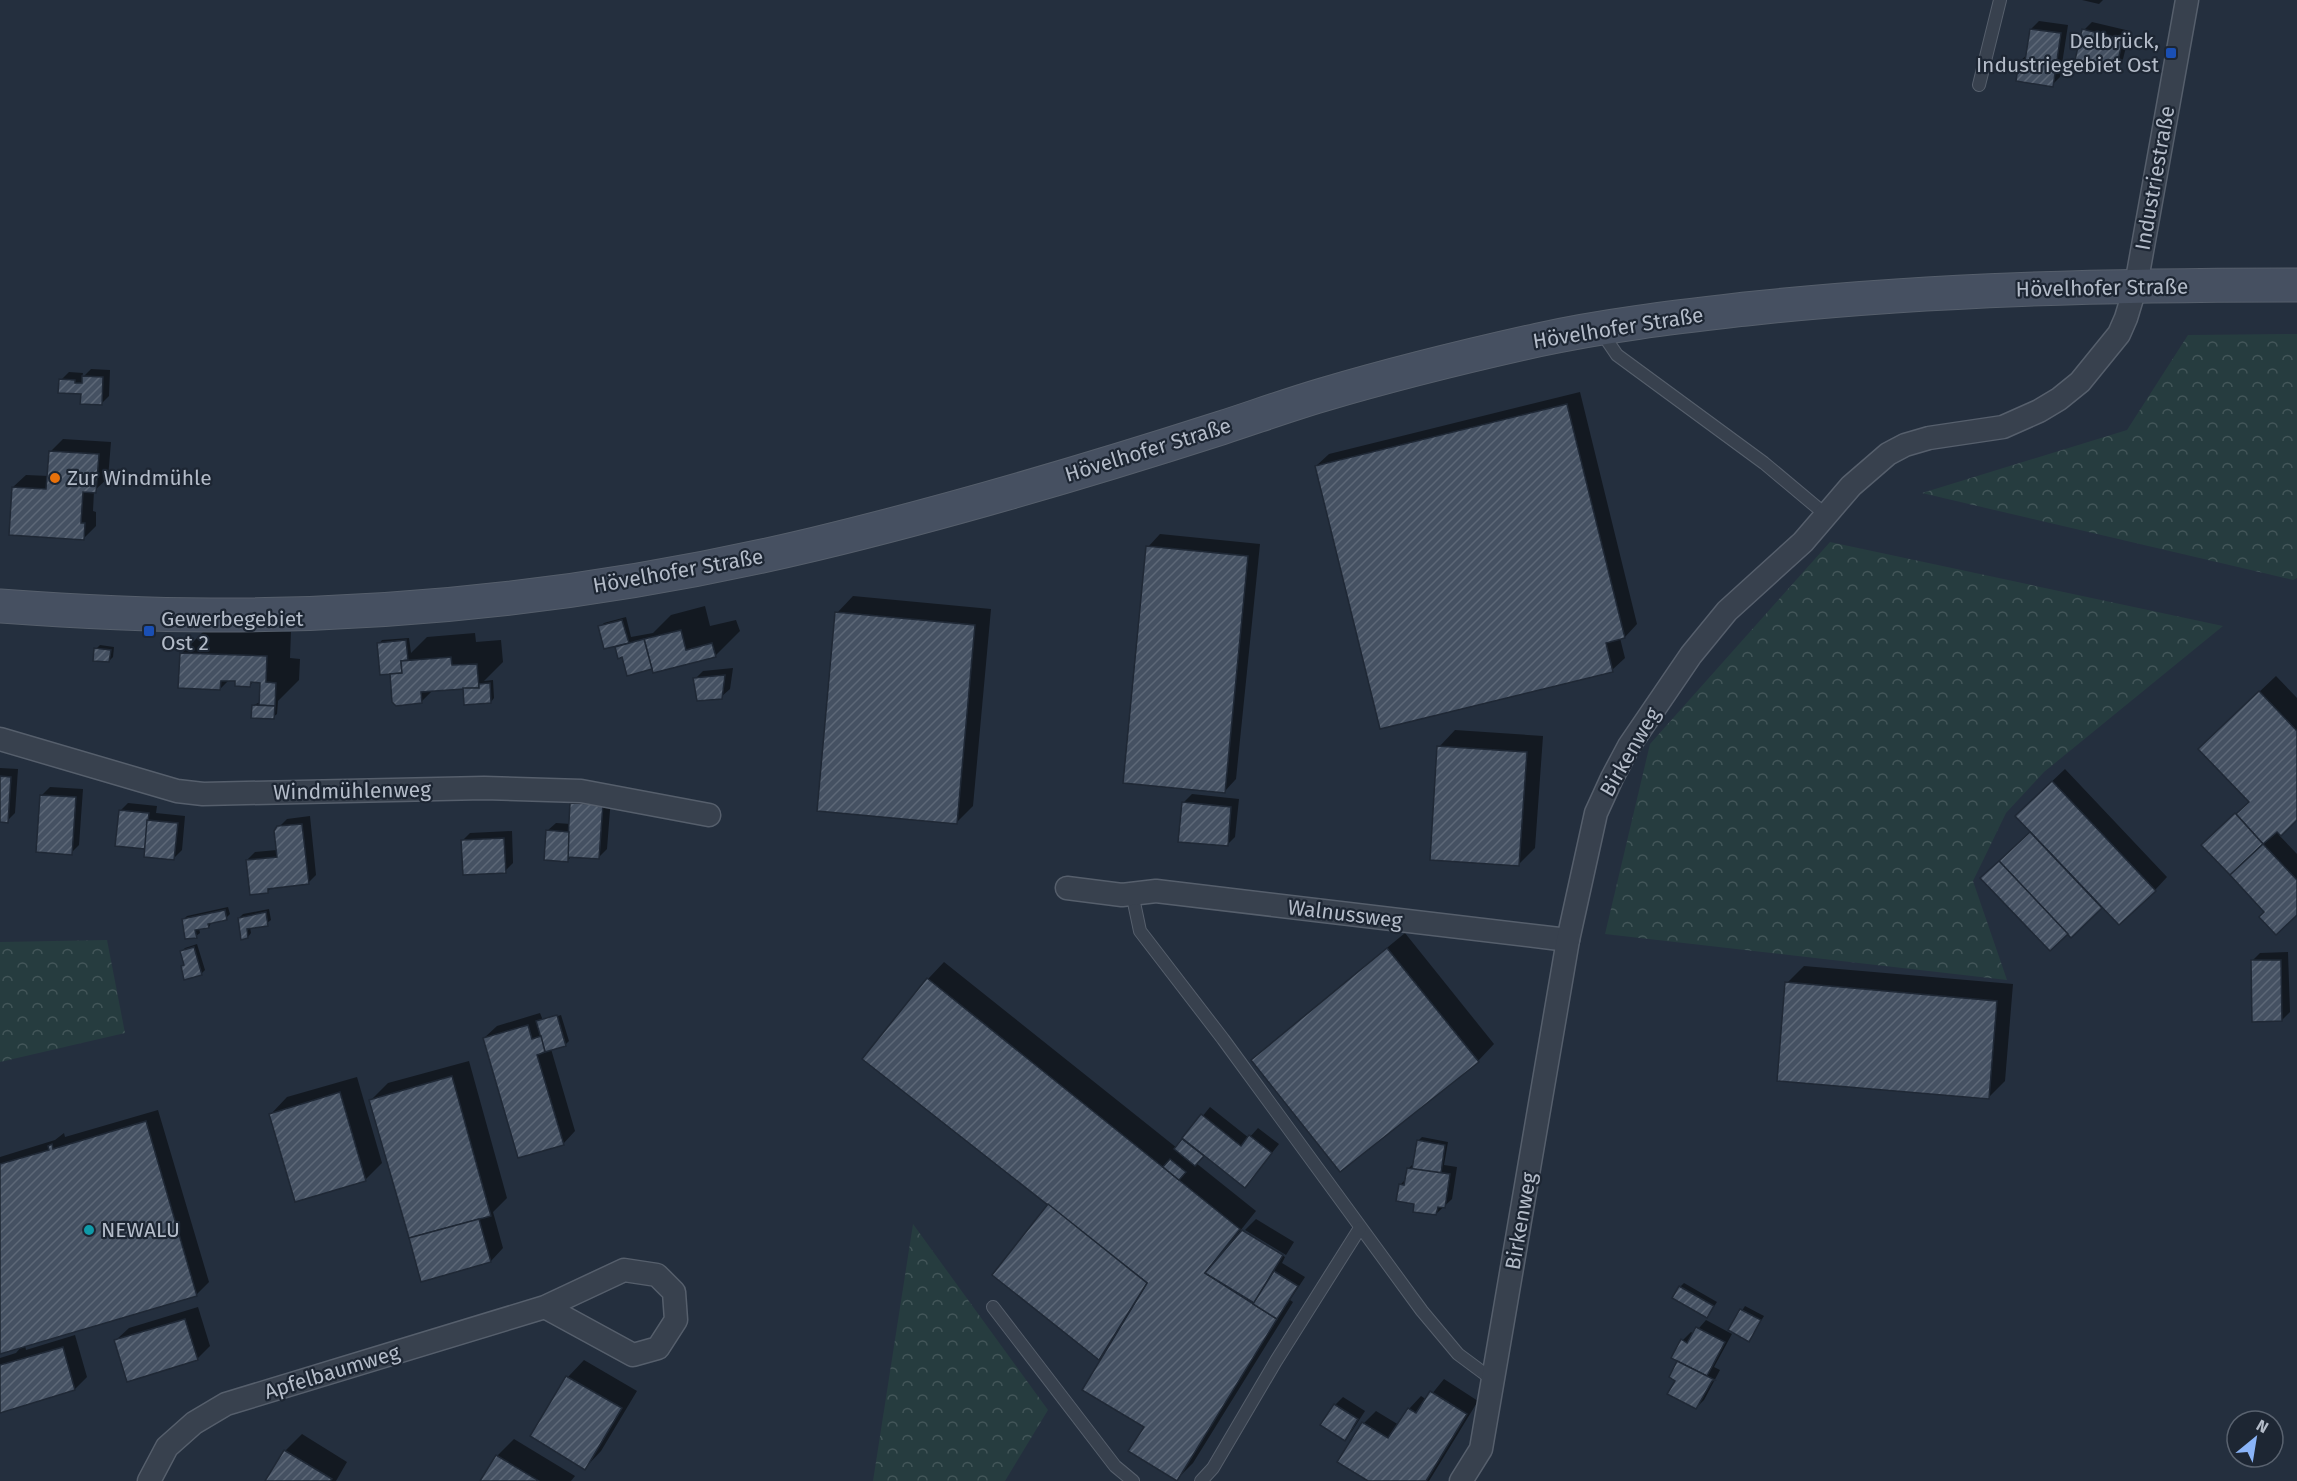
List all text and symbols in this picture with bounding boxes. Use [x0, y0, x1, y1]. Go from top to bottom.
place label: Delbrück, Industriegebiet Ost [1976, 28, 2159, 78]
marker: Delbrück, Industriegebiet Ost [2164, 46, 2178, 60]
street label: Industriestraße [2130, 104, 2180, 252]
street label: Hövelhofer Straße [2016, 273, 2188, 303]
street label: Hövelhofer Straße [1531, 302, 1705, 354]
street label: Hövelhofer Straße [1062, 412, 1234, 488]
place label: Zur Windmühle [67, 465, 212, 491]
marker: Zur Windmühle [48, 471, 62, 485]
street label: Hövelhofer Straße [591, 543, 765, 599]
place label: Gewerbegebiet Ost 2 [161, 606, 304, 656]
marker: Gewerbegebiet Ost 2 [142, 624, 156, 638]
street label: Birkenweg [1594, 703, 1666, 801]
street label: Windmühlenweg [273, 777, 431, 805]
street label: Walnussweg [1286, 894, 1404, 934]
street label: Birkenweg [1500, 1170, 1542, 1272]
place label: NEWALU [101, 1217, 180, 1243]
marker: NEWALU [82, 1223, 96, 1237]
street label: Apfelbaumweg [261, 1339, 403, 1405]
north arrow [2225, 1409, 2285, 1469]
text: N [2253, 1416, 2272, 1437]

